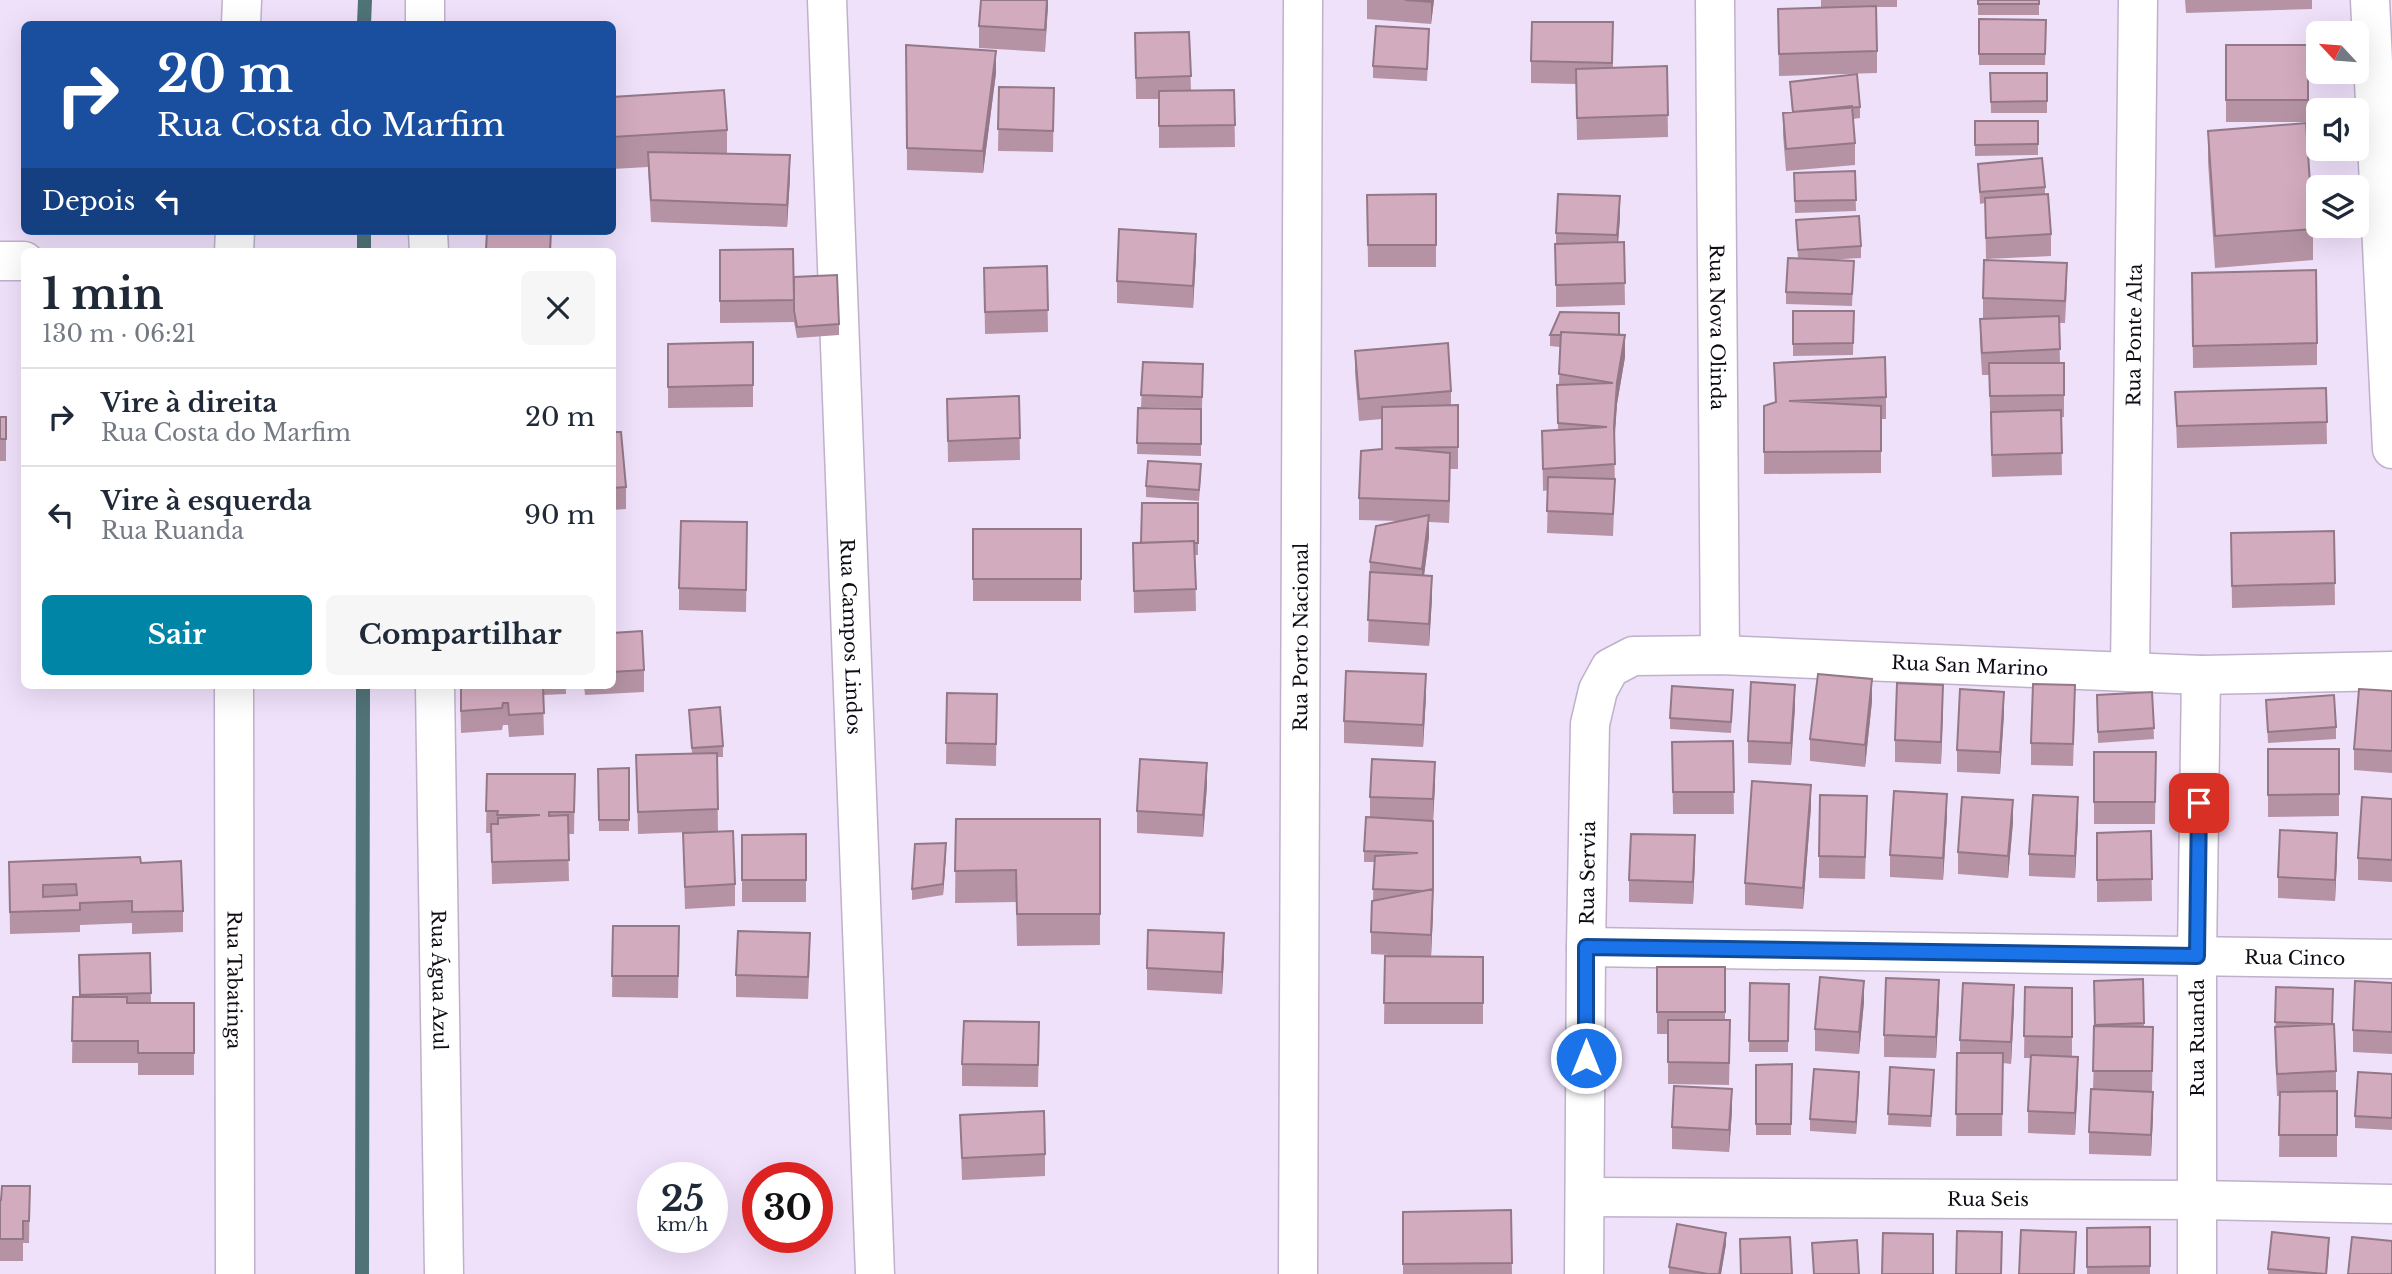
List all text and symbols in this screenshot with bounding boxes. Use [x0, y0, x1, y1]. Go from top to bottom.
north arrow [2306, 21, 2370, 84]
map controls [2306, 21, 2369, 238]
text: 20 m [157, 44, 293, 105]
icon: right [42, 49, 133, 140]
button: sound [2306, 98, 2369, 161]
text: Rua Costa do Marfim [157, 105, 505, 145]
button: layers [2306, 175, 2369, 238]
icon: left [149, 182, 187, 220]
text: Depois [42, 185, 135, 217]
street label: Rua Nova Olinda [1705, 244, 1730, 411]
street label: Rua Ponte Alta [2122, 263, 2146, 407]
text: 1 min [42, 268, 164, 320]
button: close [521, 271, 595, 345]
text: 130 m · 06:21 [42, 320, 196, 348]
text: Vire à direita [101, 387, 277, 419]
icon: right [42, 398, 80, 436]
text: 20 m [525, 401, 595, 433]
text: Rua Costa do Marfim [101, 419, 351, 447]
text: Vire à esquerda [101, 485, 312, 517]
icon: left [42, 496, 80, 534]
text: 90 m [524, 499, 595, 531]
text: Rua Ruanda [101, 517, 244, 545]
street label: Rua Campos Lindos [836, 538, 866, 735]
street label: Rua Porto Nacional [1289, 543, 1312, 731]
button: Sair [42, 595, 312, 675]
button: Compartilhar [326, 595, 595, 675]
street label: Rua San Marino [1891, 651, 2049, 680]
pin [2169, 773, 2229, 833]
icon: arrive [2180, 784, 2218, 822]
street label: Rua Servia [1575, 820, 1600, 925]
street label: Rua Água Azul [427, 909, 452, 1051]
street label: Rua Tabatinga [223, 911, 246, 1050]
street label: Rua Cinco [2244, 945, 2346, 970]
street label: Rua Ruanda [2186, 978, 2209, 1097]
position arrow [1549, 1021, 1623, 1095]
speed limit sign: 30 [742, 1162, 833, 1253]
text: 25 [661, 1177, 704, 1220]
street label: Rua Seis [1947, 1187, 2029, 1211]
text: km/h [657, 1214, 708, 1236]

